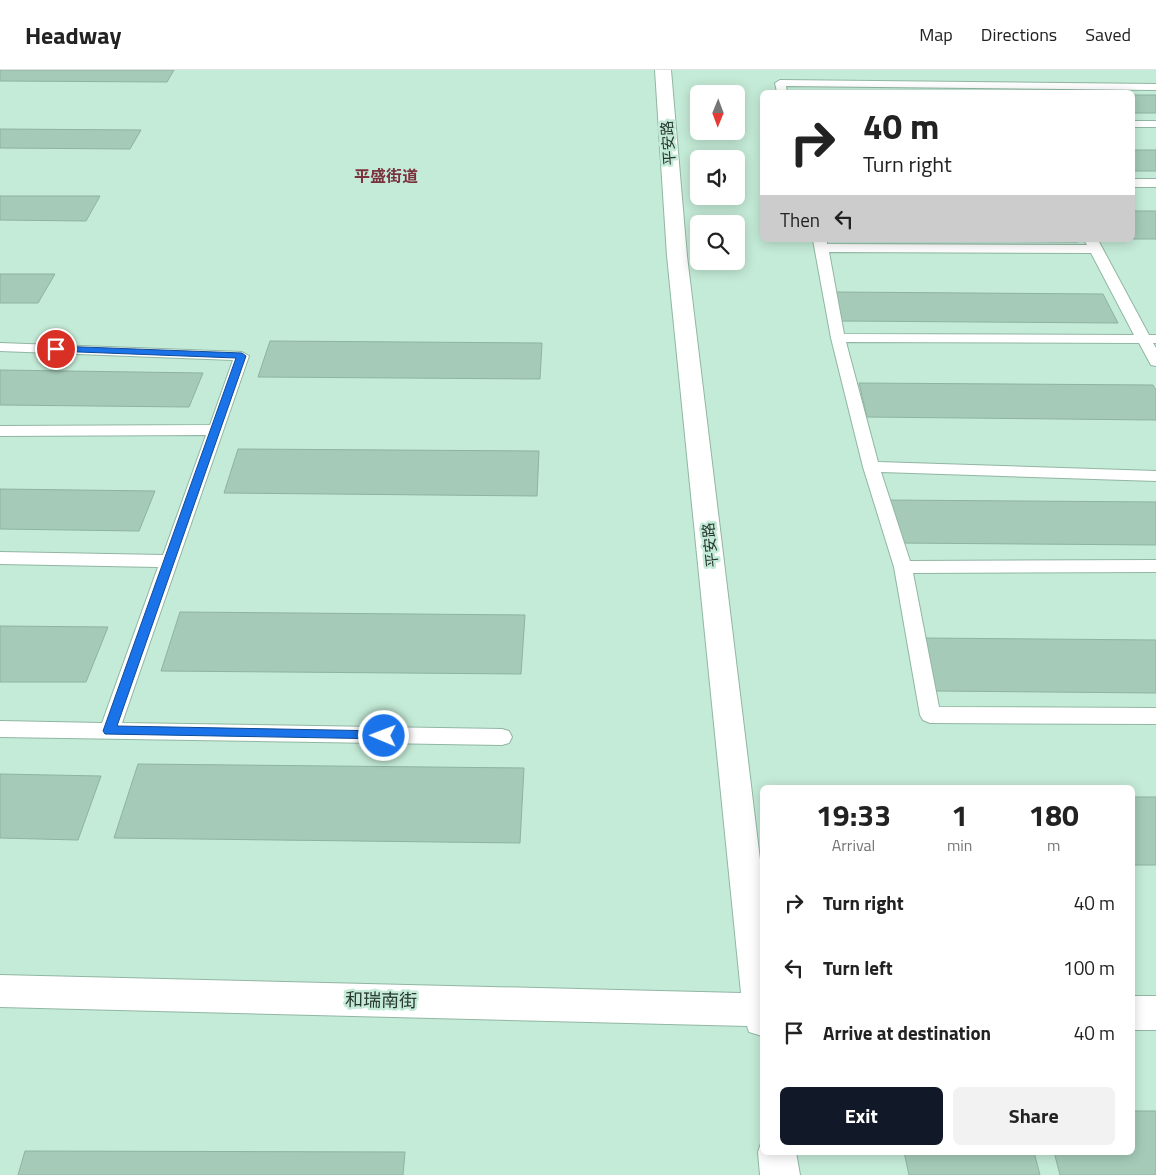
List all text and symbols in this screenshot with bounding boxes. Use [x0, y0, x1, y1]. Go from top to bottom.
text: Headway [25, 17, 121, 53]
text: Map [919, 21, 953, 48]
text: Directions [981, 21, 1057, 48]
text: Saved [1085, 21, 1131, 48]
north arrow [690, 85, 745, 140]
map controls [690, 85, 745, 270]
text: 40 m [863, 99, 939, 153]
icon: right [780, 110, 845, 175]
street label: 平安路 [655, 120, 681, 166]
text: Turn right [863, 147, 952, 181]
button: sound [690, 150, 745, 205]
district label: 平盛街道 [354, 164, 418, 188]
text: Then [780, 205, 820, 234]
icon: left [830, 205, 858, 233]
button: search [690, 215, 745, 270]
pin [35, 328, 77, 370]
icon: arrive [42, 335, 70, 363]
street label: 平安路 [696, 521, 724, 569]
position arrow [357, 709, 409, 761]
text: 19:33 [816, 792, 891, 838]
text: 1 [951, 792, 968, 838]
text: 180 [1029, 792, 1079, 838]
text: Arrival [832, 833, 875, 857]
text: min [947, 833, 972, 857]
text: m [1047, 833, 1060, 857]
text: Turn right [823, 888, 904, 917]
text: 40 m [1074, 888, 1115, 917]
icon: right [780, 889, 808, 917]
text: Turn left [823, 953, 893, 982]
text: 100 m [1063, 953, 1115, 982]
icon: left [780, 954, 808, 982]
street label: 和瑞南街 [345, 986, 417, 1014]
text: Arrive at destination [823, 1018, 991, 1047]
text: 40 m [1074, 1018, 1115, 1047]
icon: arrive [780, 1019, 808, 1047]
button: Exit [780, 1087, 943, 1145]
button: Share [953, 1087, 1115, 1145]

